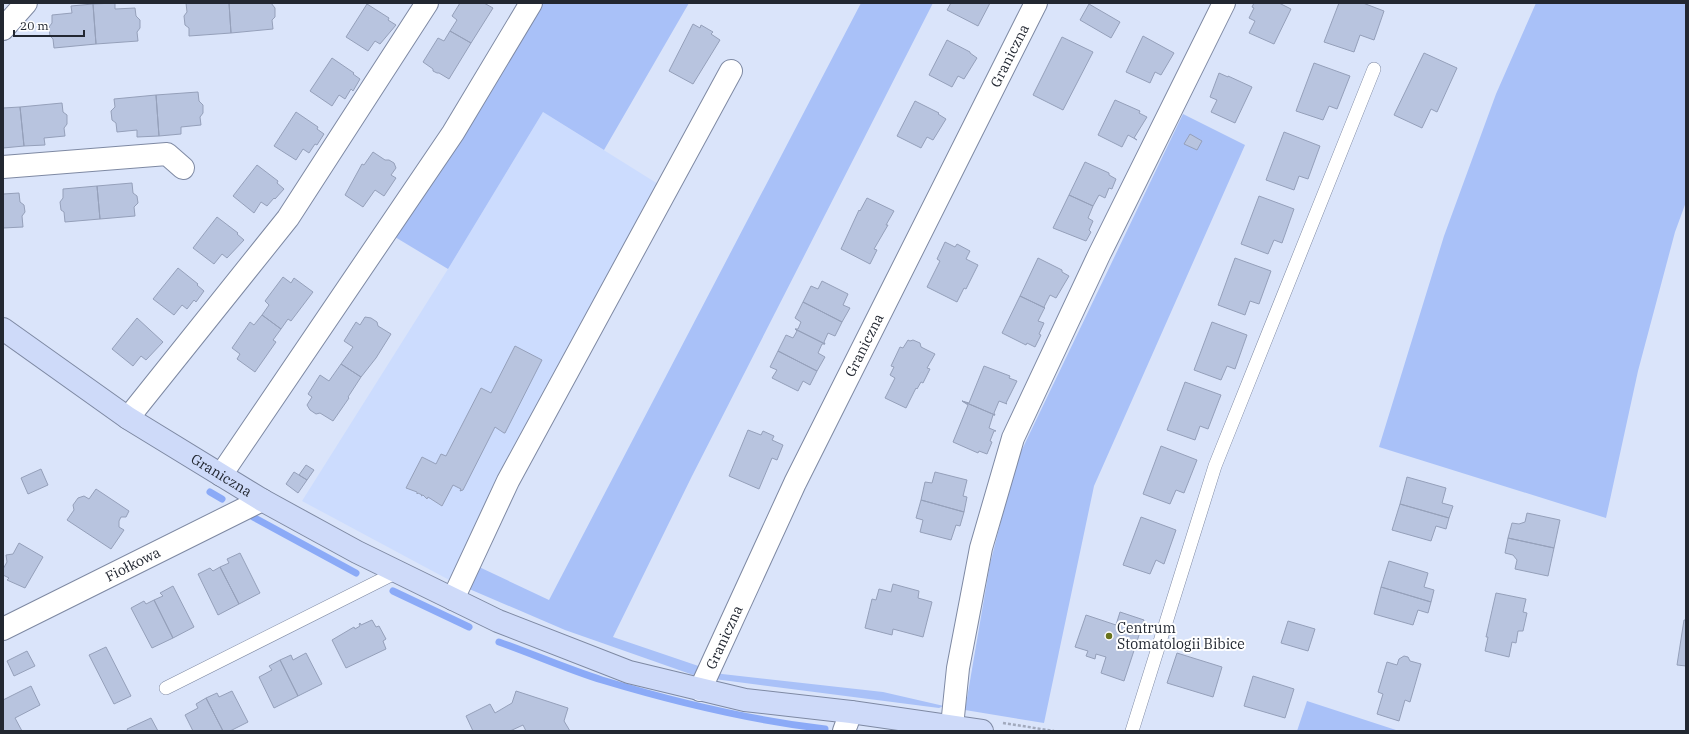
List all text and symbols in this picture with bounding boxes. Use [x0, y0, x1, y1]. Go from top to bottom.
scale bar [14, 12, 84, 38]
text: 20 m [20, 18, 49, 33]
street label: Graniczna [986, 21, 1033, 90]
street label: Graniczna [841, 310, 888, 380]
street label: Graniczna [188, 450, 256, 501]
street label: Fiołkowa [102, 543, 164, 586]
street label: Graniczna [702, 602, 747, 672]
place label: Centrum Stomatologii Bibice [1117, 619, 1245, 653]
marker: Centrum Stomatologii Bibice [1104, 631, 1114, 641]

